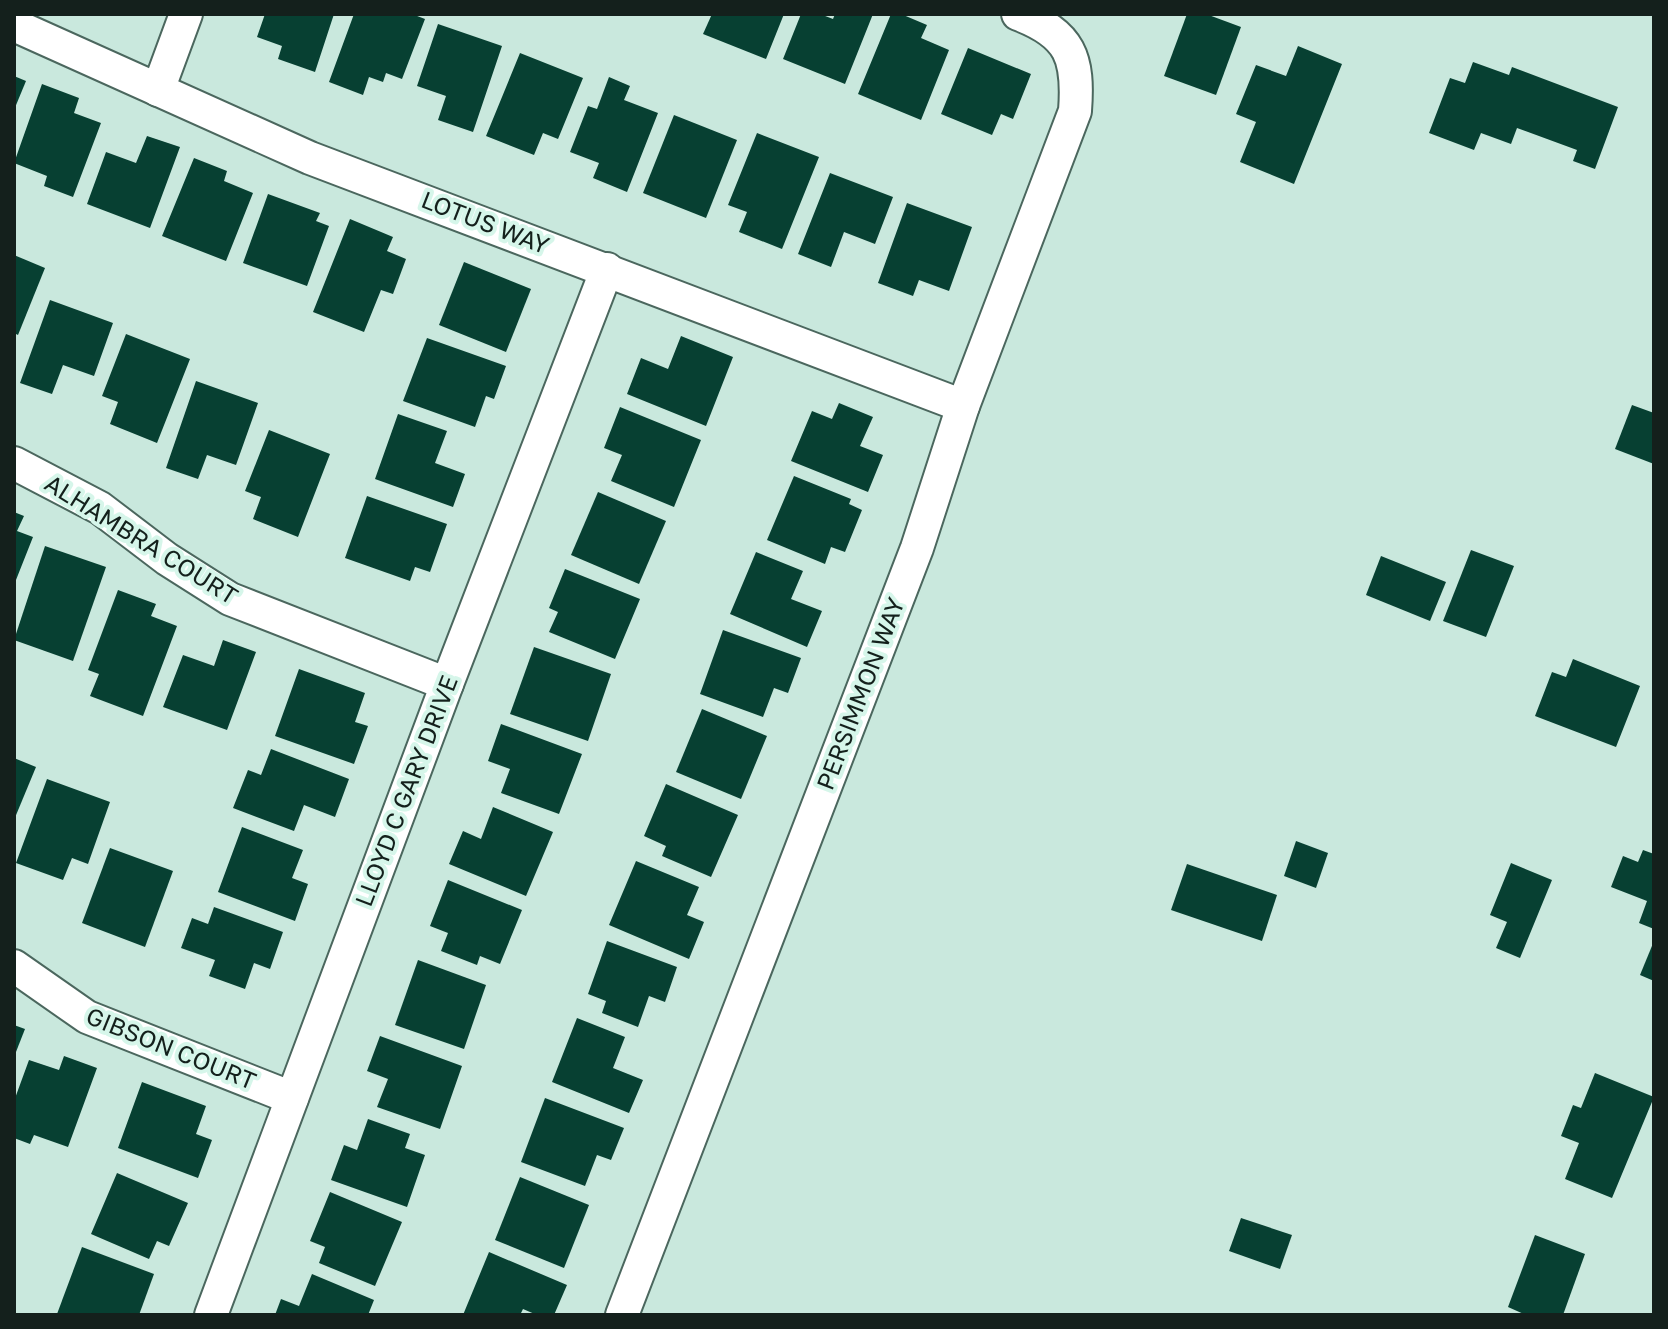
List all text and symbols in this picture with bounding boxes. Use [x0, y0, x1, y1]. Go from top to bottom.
street label: LOTUS WAY [418, 184, 554, 259]
street label: ALHAMBRA COURT [40, 468, 244, 610]
street label: PERSIMMON WAY [810, 593, 910, 794]
street label: LLOYD C GARY DRIVE [348, 671, 463, 910]
street label: GIBSON COURT [82, 1000, 261, 1095]

